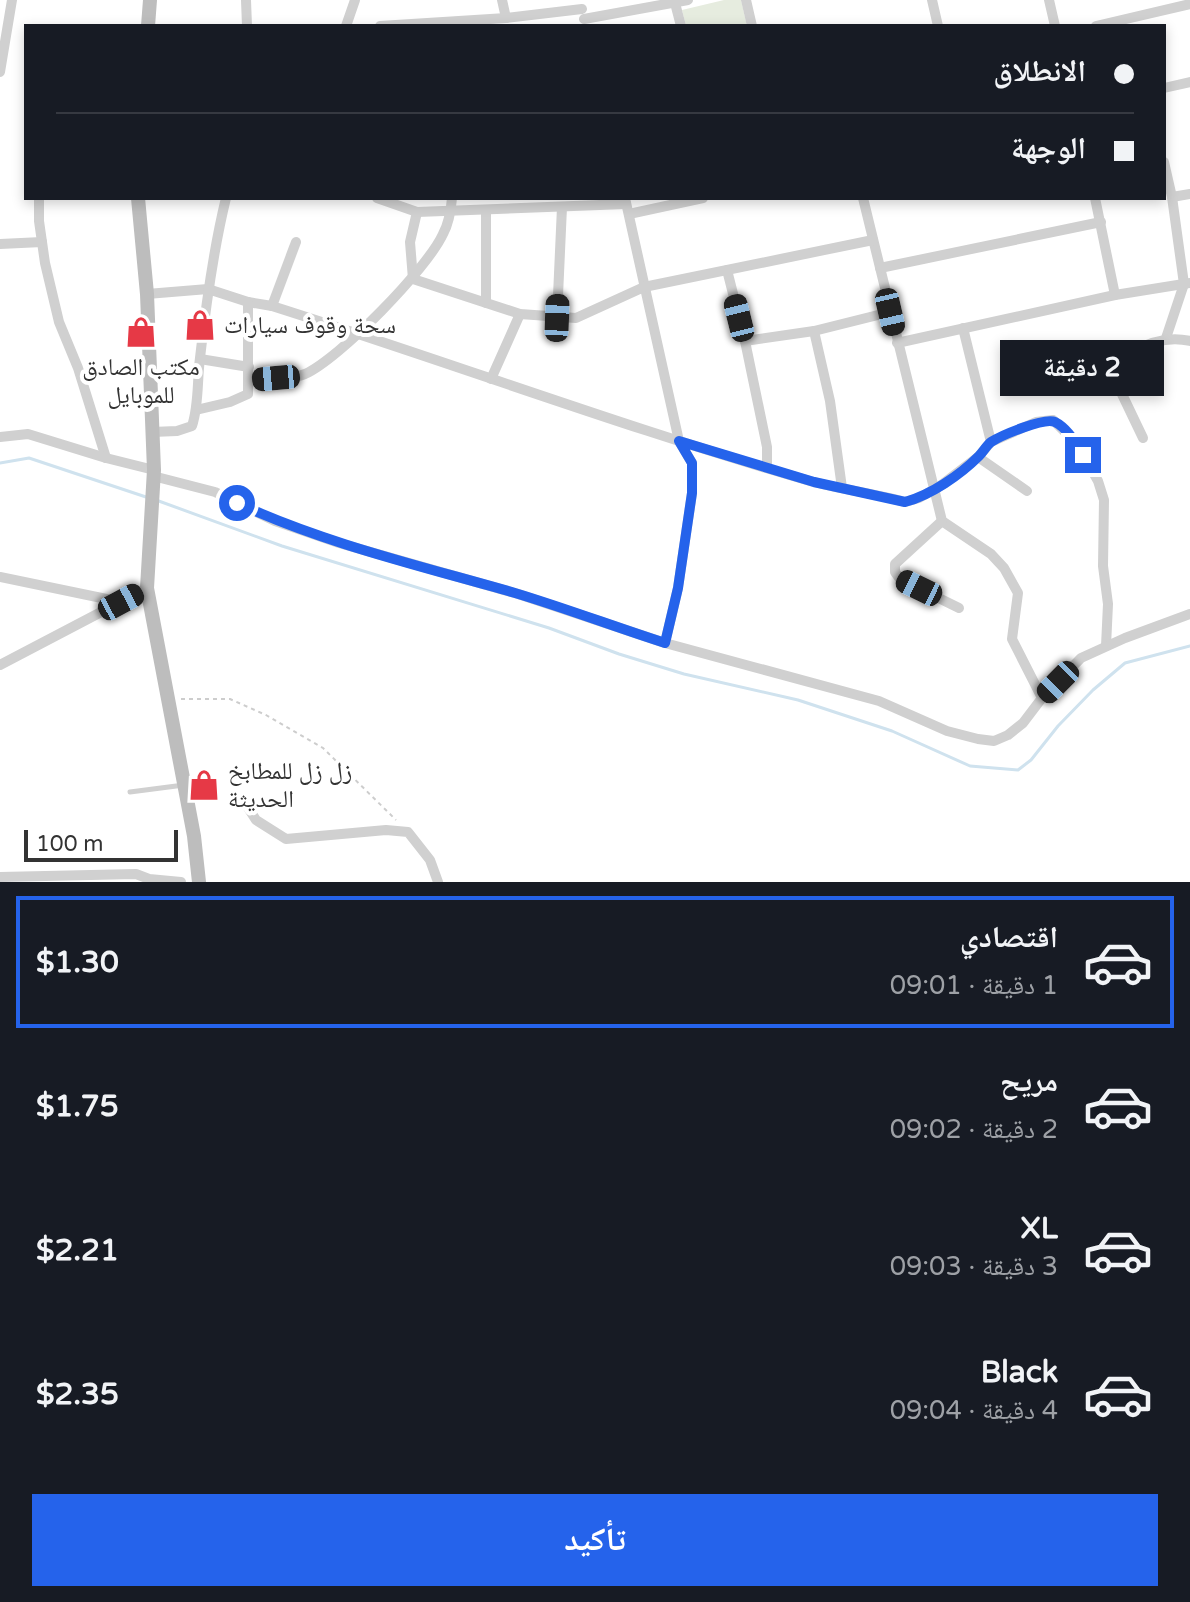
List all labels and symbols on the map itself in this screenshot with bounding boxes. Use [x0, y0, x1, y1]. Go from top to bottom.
car [873, 286, 907, 338]
car [722, 292, 756, 344]
car [544, 294, 570, 342]
shop icon: سحة وقوف سيارات [183, 308, 217, 342]
place label: سحة وقوف سيارات [224, 311, 396, 340]
shop icon: مكتب الصادق للموبايل [124, 315, 158, 349]
callout: 2 دقيقة [1001, 339, 1165, 395]
place label: مكتب الصادق للموبايل [82, 353, 200, 410]
car [251, 364, 301, 392]
route end [1065, 437, 1101, 473]
route start [219, 485, 255, 521]
car [892, 567, 946, 609]
car [94, 580, 148, 624]
car [1033, 657, 1083, 707]
place label: زل زل للمطابخ الحديثة [228, 757, 352, 814]
shop icon: زل زل للمطابخ الحديثة [187, 768, 221, 802]
scale bar [24, 826, 178, 862]

